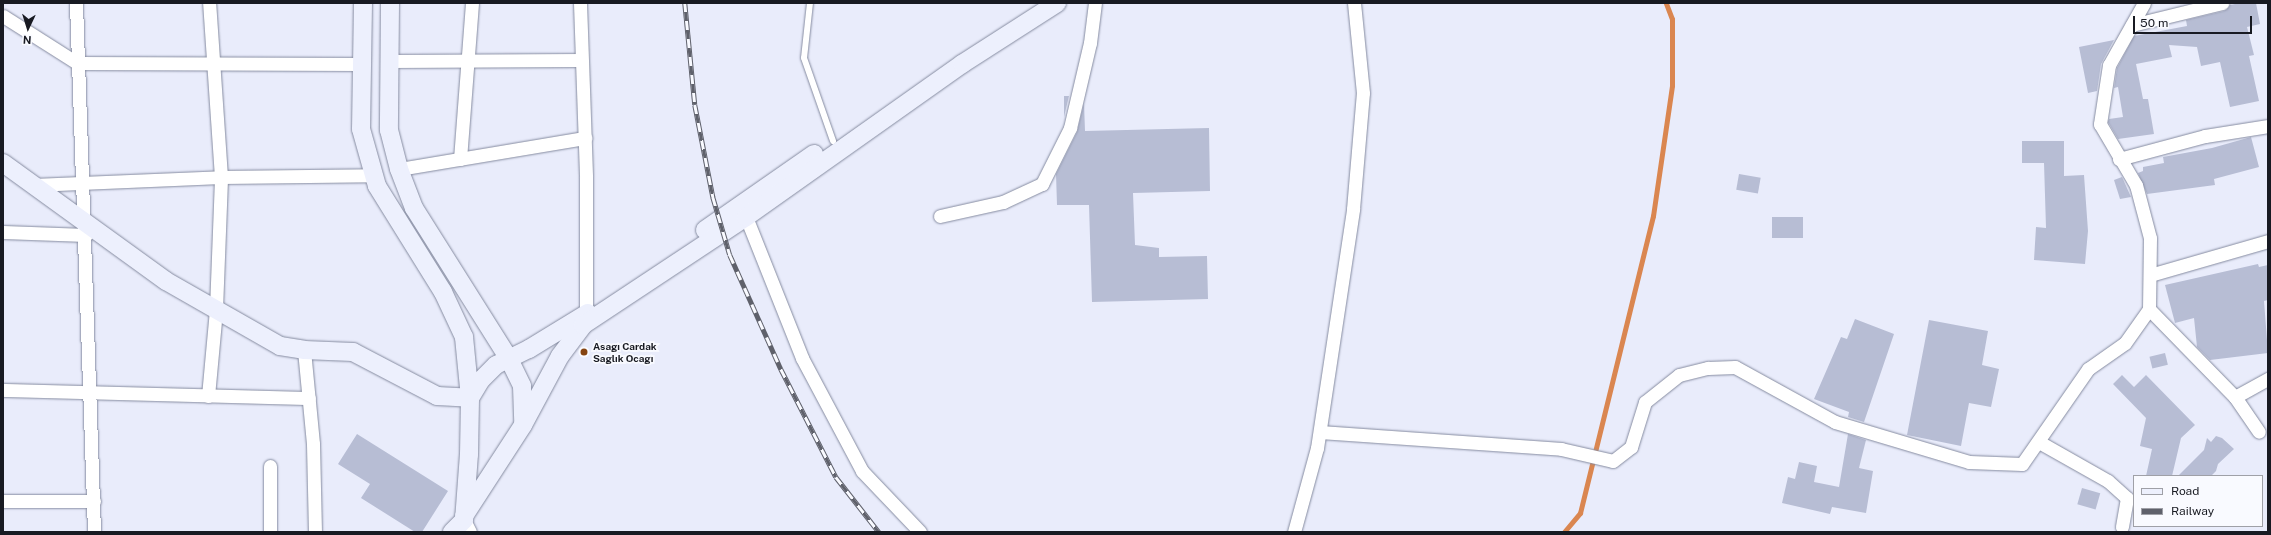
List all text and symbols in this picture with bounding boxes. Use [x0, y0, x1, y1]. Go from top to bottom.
north arrow [8, 8, 48, 48]
scale bar [2135, 8, 2254, 34]
text: 50 m [2140, 16, 2168, 30]
text: N [22, 34, 32, 46]
place label: Asagı Cardak Saglık Ocagı [593, 340, 657, 364]
marker: Asagı Cardak Saglık Ocagı [578, 346, 590, 358]
legend [2133, 475, 2263, 527]
text: Road [2171, 484, 2199, 498]
text: Railway [2171, 504, 2214, 518]

